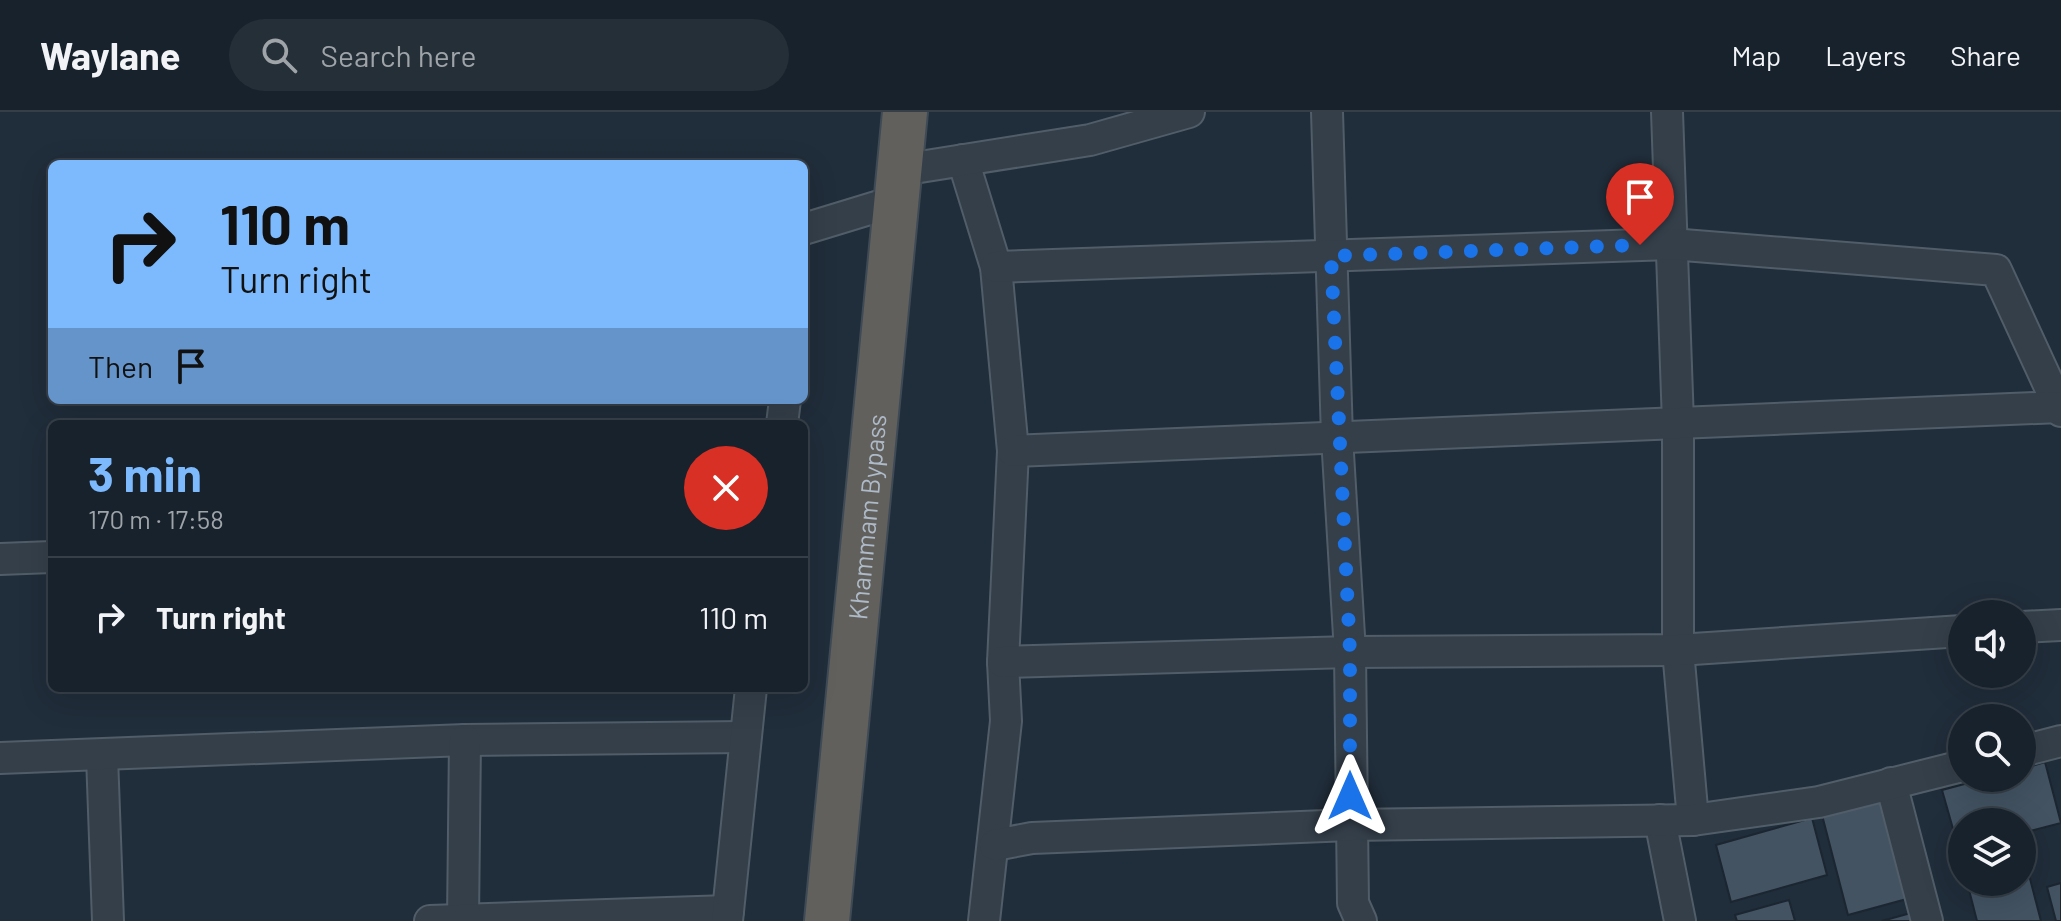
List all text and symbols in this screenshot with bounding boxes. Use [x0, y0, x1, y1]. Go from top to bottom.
search box [229, 19, 789, 91]
text: Waylane [40, 32, 181, 78]
icon: search [257, 33, 301, 77]
text: Search here [321, 37, 476, 73]
text: Map [1731, 38, 1781, 72]
text: Layers [1825, 38, 1906, 72]
text: Share [1950, 38, 2021, 72]
pin [1606, 163, 1674, 245]
icon: arrive [1618, 175, 1662, 219]
text: 110 m [220, 189, 350, 256]
icon: right [88, 192, 192, 296]
text: Turn right [220, 257, 372, 300]
icon: arrive [169, 344, 213, 388]
text: Then [88, 348, 153, 384]
street label: Khammam Bypass [841, 413, 891, 621]
text: 3 min [88, 444, 202, 502]
button: close [684, 446, 768, 530]
text: 170 m · 17:58 [88, 503, 224, 534]
icon: right [88, 595, 132, 639]
text: Turn right [156, 599, 286, 635]
text: 110 m [699, 599, 768, 635]
map controls [1948, 600, 2036, 896]
button: sound [1948, 600, 2036, 688]
button: search [1948, 704, 2036, 792]
position arrow [1308, 754, 1392, 838]
button: layers [1948, 808, 2036, 896]

